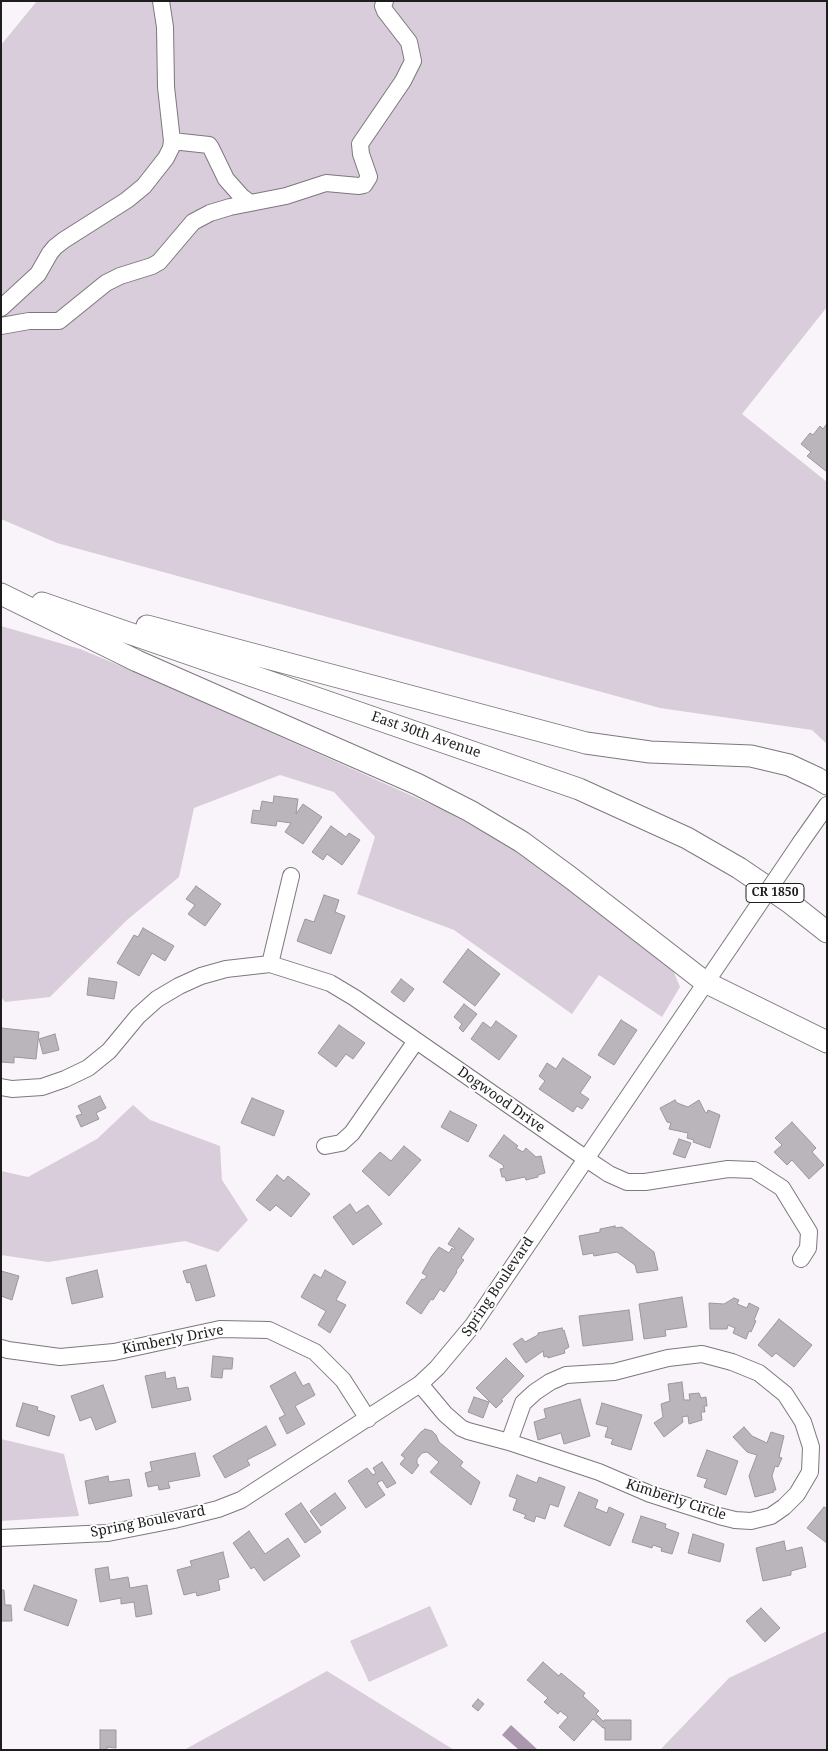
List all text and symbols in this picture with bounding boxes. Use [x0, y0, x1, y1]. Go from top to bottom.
street label: East 30th Avenue [369, 708, 483, 762]
road number: CR 1850 [746, 884, 804, 902]
street label: Dogwood Drive [454, 1064, 548, 1136]
street label: Spring Boulevard [458, 1234, 538, 1340]
street label: Kimberly Drive [121, 1322, 225, 1358]
street label: Kimberly Circle [624, 1476, 728, 1524]
street label: Spring Boulevard [89, 1503, 207, 1541]

